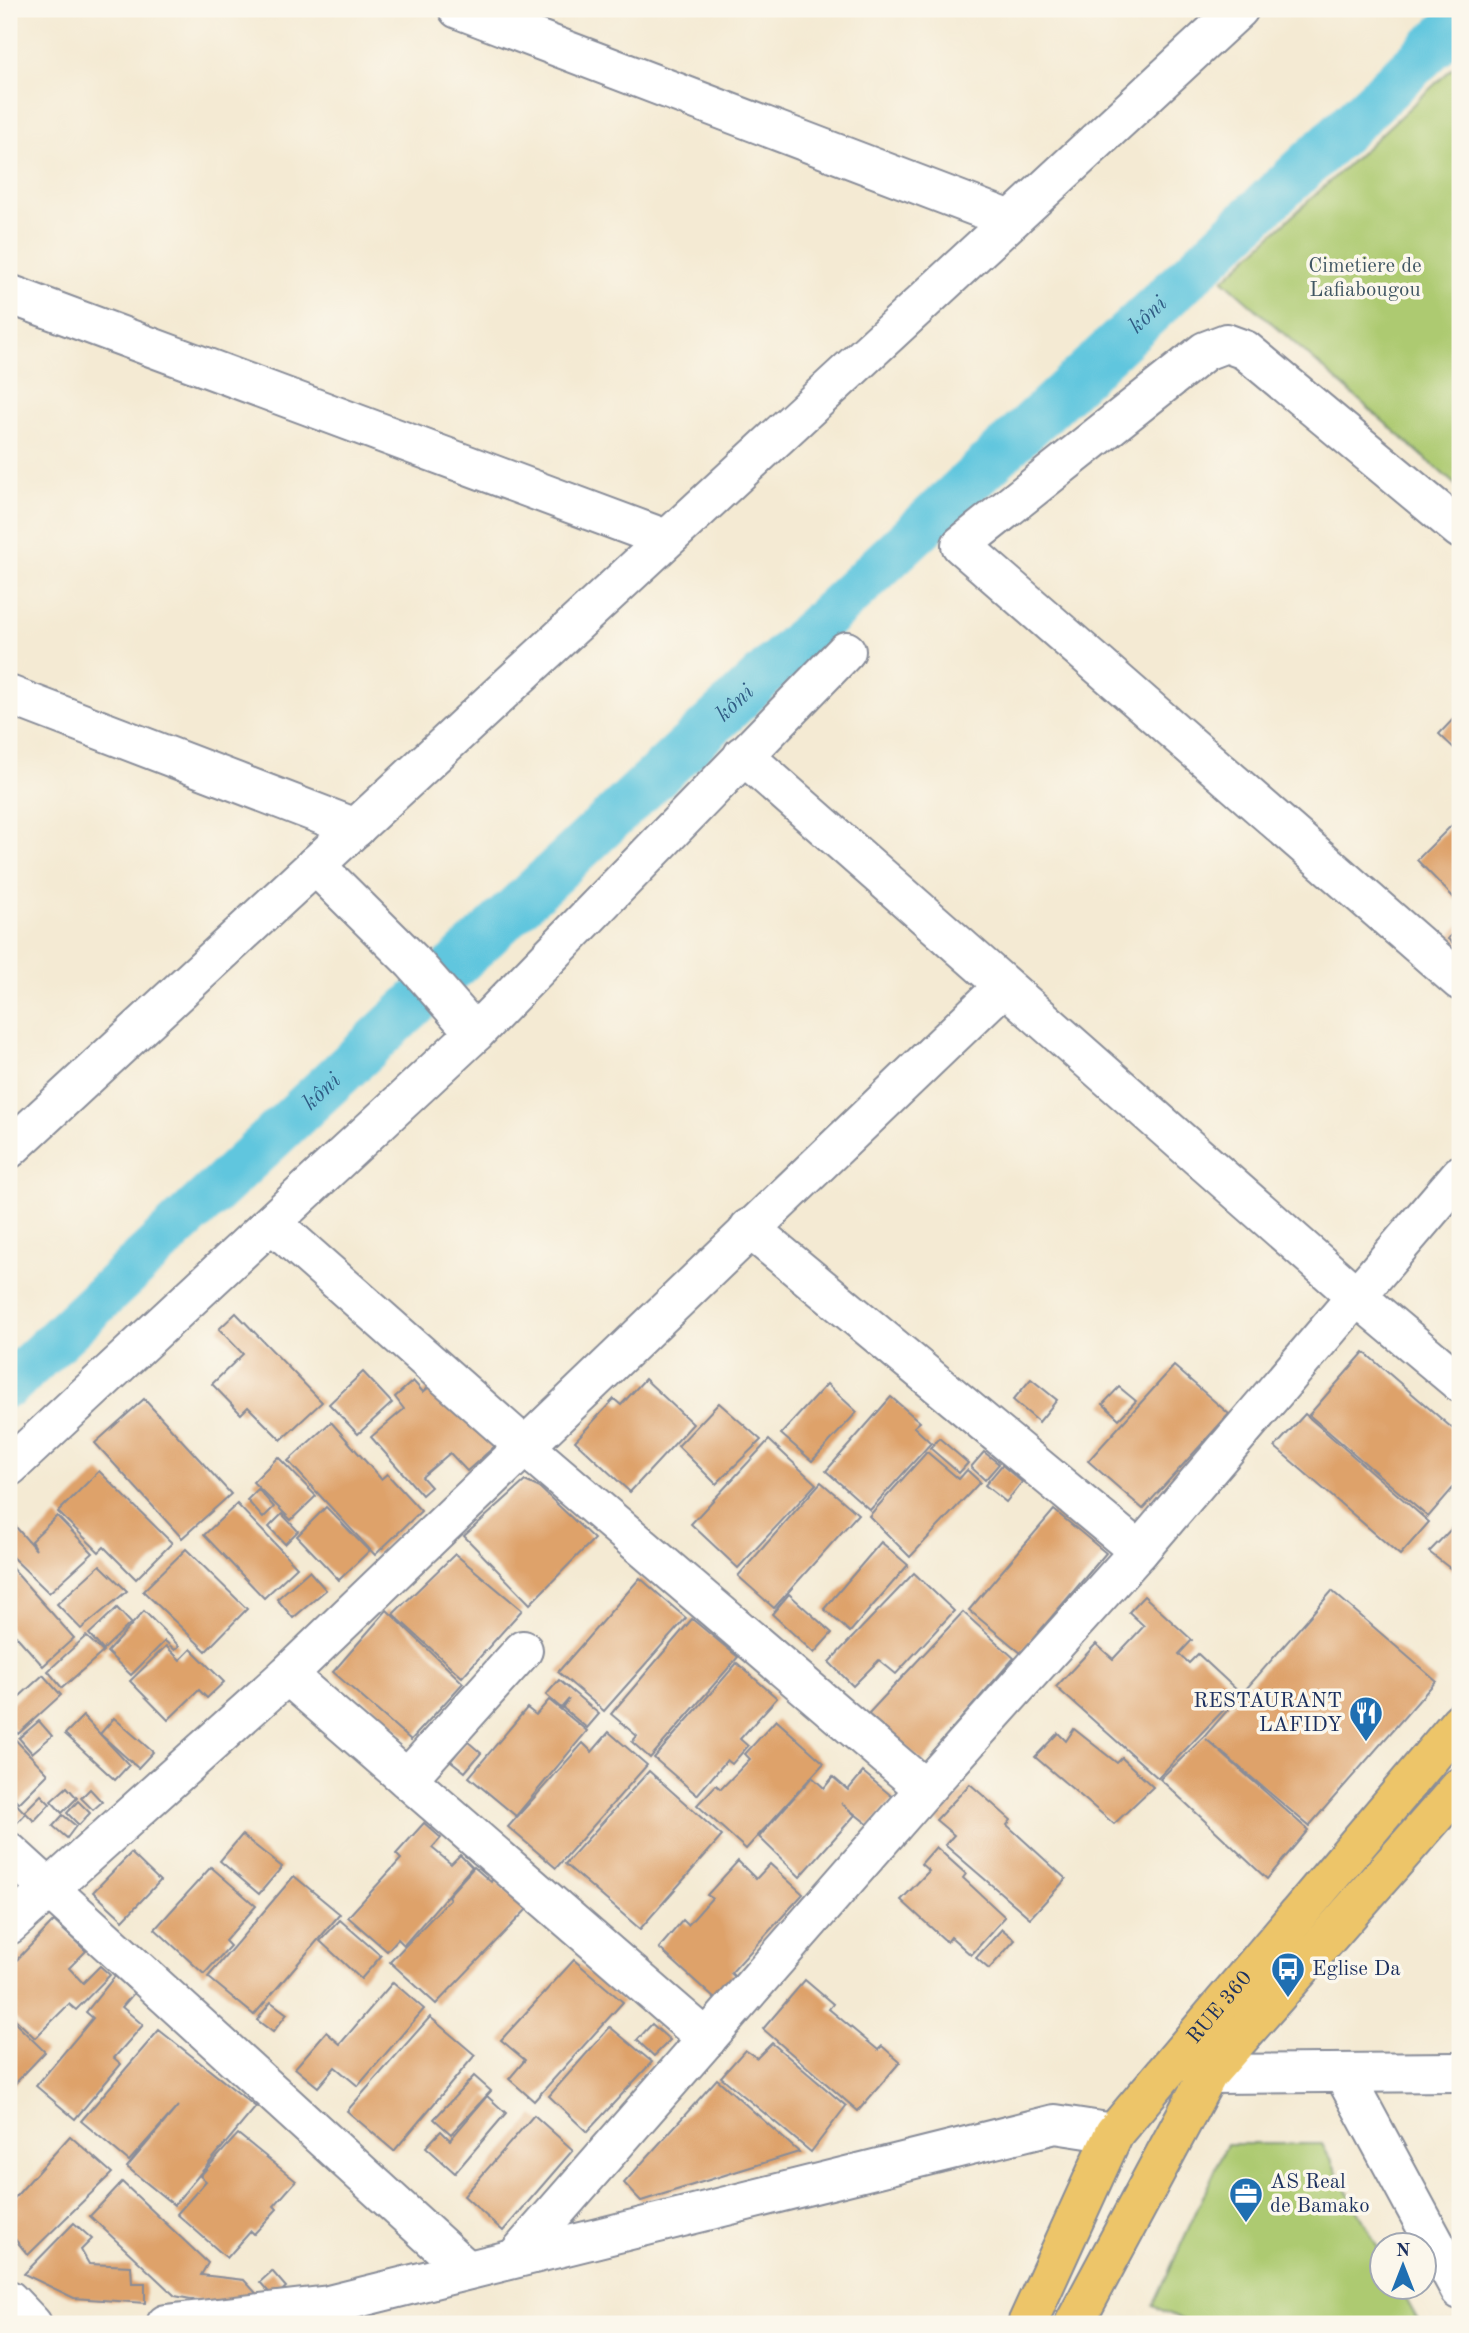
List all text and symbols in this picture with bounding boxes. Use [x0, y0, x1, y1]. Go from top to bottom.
park label: Cimetiere de Lafiabougou [1308, 256, 1422, 301]
water label: kôni [1124, 291, 1172, 337]
water label: kôni [711, 680, 758, 726]
water label: kôni [298, 1068, 345, 1114]
place label: RESTAURANT LAFIDY [1193, 1691, 1342, 1736]
restaurant icon: RESTAURANT LAFIDY [1347, 1694, 1385, 1743]
bus stop icon: Eglise Da [1269, 1950, 1307, 1999]
place label: Eglise Da [1312, 1959, 1401, 1980]
street label: RUE 360 [1183, 1967, 1256, 2048]
place label: AS Real de Bamako [1270, 2172, 1370, 2217]
office icon: AS Real de Bamako [1227, 2175, 1265, 2224]
north arrow [1368, 2232, 1438, 2302]
text: N [1396, 2242, 1411, 2261]

